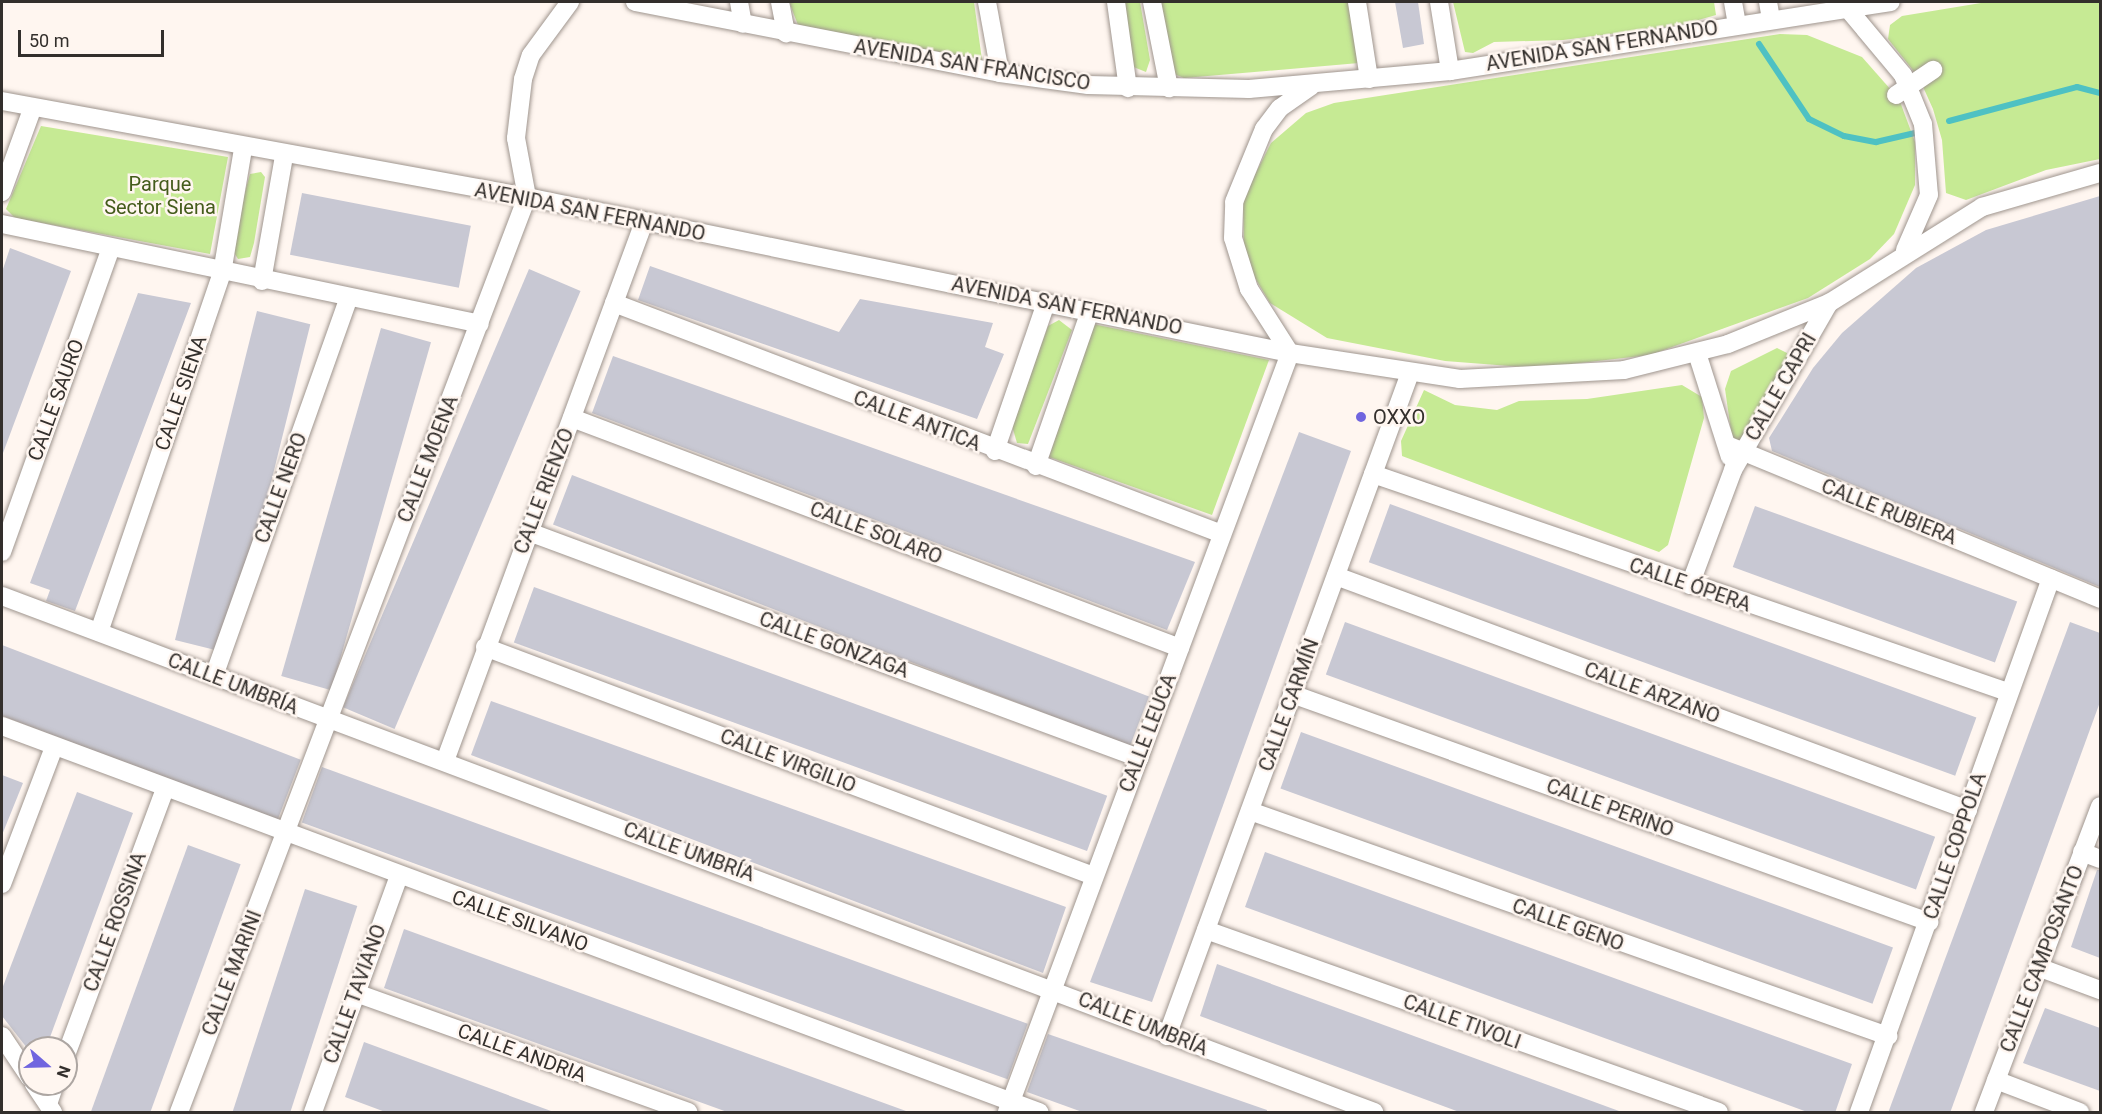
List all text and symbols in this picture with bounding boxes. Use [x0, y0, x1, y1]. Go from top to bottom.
street label: AVENIDA SAN FERNANDO [1484, 16, 1720, 76]
scale bar [21, 18, 166, 56]
text: 50 m [29, 30, 69, 51]
street label: AVENIDA SAN FRANCISCO [852, 34, 1092, 96]
park label: Parque Sector Siena [104, 172, 216, 219]
street label: AVENIDA SAN FERNANDO [473, 178, 707, 246]
street label: AVENIDA SAN FERNANDO [950, 272, 1184, 340]
street label: CALLE CAPRI [1741, 329, 1821, 445]
street label: CALLE SIENA [150, 332, 212, 454]
street label: CALLE SAURO [23, 336, 89, 464]
street label: CALLE ANTICA [850, 386, 984, 456]
street label: CALLE MOENA [393, 392, 463, 526]
place label: OXXO [1373, 405, 1425, 429]
marker: OXXO [1354, 410, 1368, 424]
street label: CALLE RIENZO [509, 425, 579, 557]
street label: CALLE NERO [250, 430, 312, 546]
street label: CALLE RUBIERA [1818, 474, 1960, 550]
street label: CALLE SOLARO [807, 497, 945, 569]
street label: CALLE ÓPERA [1626, 553, 1754, 617]
street label: CALLE GONZAGA [756, 607, 912, 683]
street label: CALLE CARMÍN [1254, 635, 1324, 775]
street label: CALLE UMBRÍA [164, 648, 302, 720]
street label: CALLE ARZANO [1581, 657, 1723, 729]
street label: CALLE LEUCA [1114, 670, 1182, 796]
street label: CALLE VIRGILIO [717, 724, 859, 798]
street label: CALLE COPPOLA [1919, 769, 1991, 923]
street label: CALLE PERINO [1543, 774, 1677, 842]
street label: CALLE UMBRÍA [620, 817, 758, 887]
street label: CALLE ROSSINA [79, 849, 151, 995]
street label: CALLE CAMPOSANTO [1995, 862, 2089, 1056]
street label: CALLE SILVANO [449, 885, 591, 957]
street label: CALLE GENO [1509, 894, 1627, 956]
street label: CALLE MARINI [197, 907, 267, 1039]
street label: CALLE TAVIANO [319, 921, 391, 1067]
street label: CALLE UMBRÍA [1075, 987, 1211, 1061]
street label: CALLE TIVOLI [1400, 990, 1524, 1054]
street label: CALLE ANDRIA [454, 1019, 590, 1087]
north arrow [18, 1036, 78, 1096]
text: N [53, 1063, 74, 1080]

